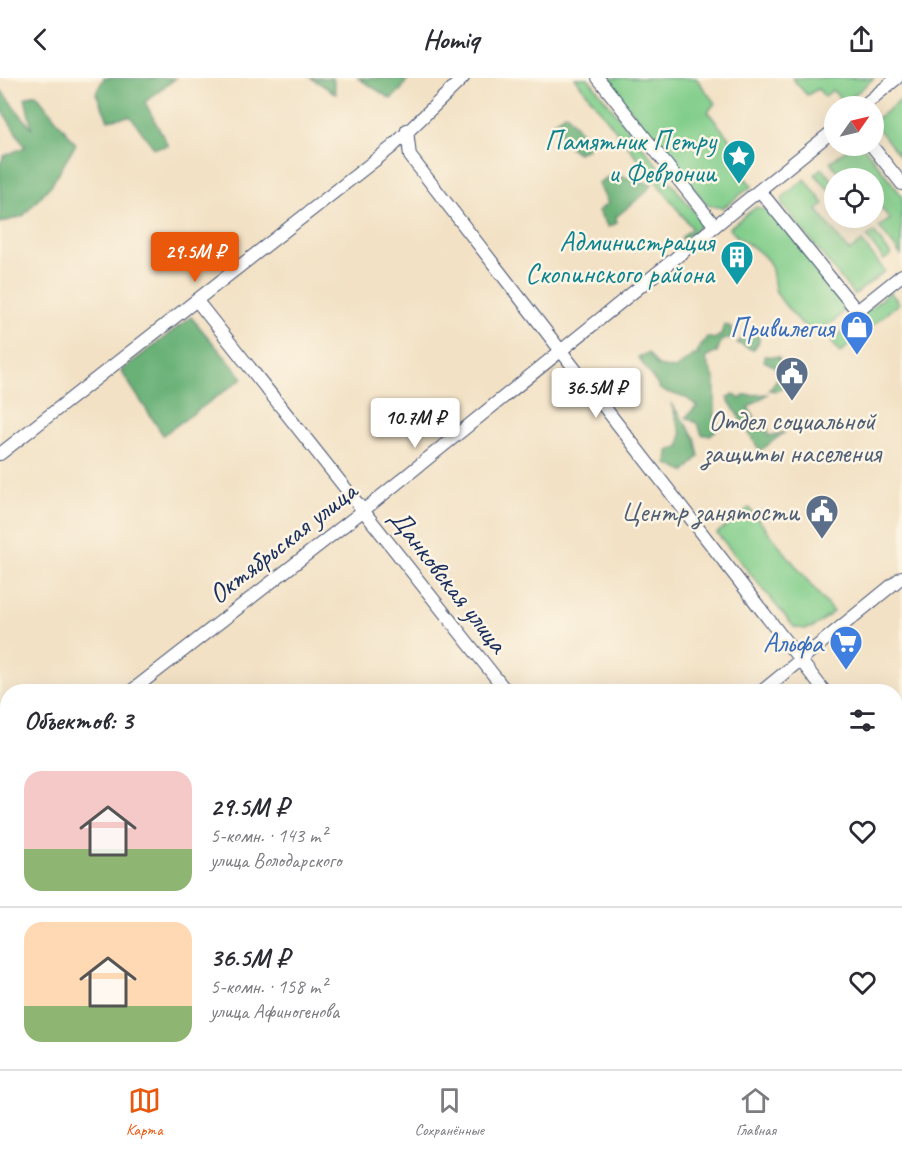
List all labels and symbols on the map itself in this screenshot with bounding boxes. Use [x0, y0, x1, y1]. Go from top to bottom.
north arrow [824, 96, 884, 156]
place label: Памятник Петру и Февронии [544, 123, 718, 190]
place icon: Памятник Петру и Февронии [721, 138, 757, 185]
place label: Администрация Скопинского района [525, 224, 716, 291]
pin: 29.5M ₽ [140, 232, 250, 283]
building icon: Администрация Скопинского района [719, 239, 755, 286]
shop icon: Привилегия [839, 309, 875, 356]
place label: Привилегия [730, 310, 836, 345]
public building icon: Отдел социальной защиты населения [774, 355, 810, 402]
pin: 36.5M ₽ [541, 368, 651, 419]
pin: 10.7M ₽ [360, 398, 470, 449]
place label: Отдел социальной защиты населения [699, 403, 883, 471]
street label: Октябрьская улица [201, 472, 366, 611]
public building icon: Центр занятости [804, 493, 840, 540]
place label: Центр занятости [621, 494, 801, 530]
street label: Данковская улица [381, 501, 517, 661]
supermarket icon: Альфа [828, 624, 864, 671]
place label: Альфа [763, 625, 825, 660]

